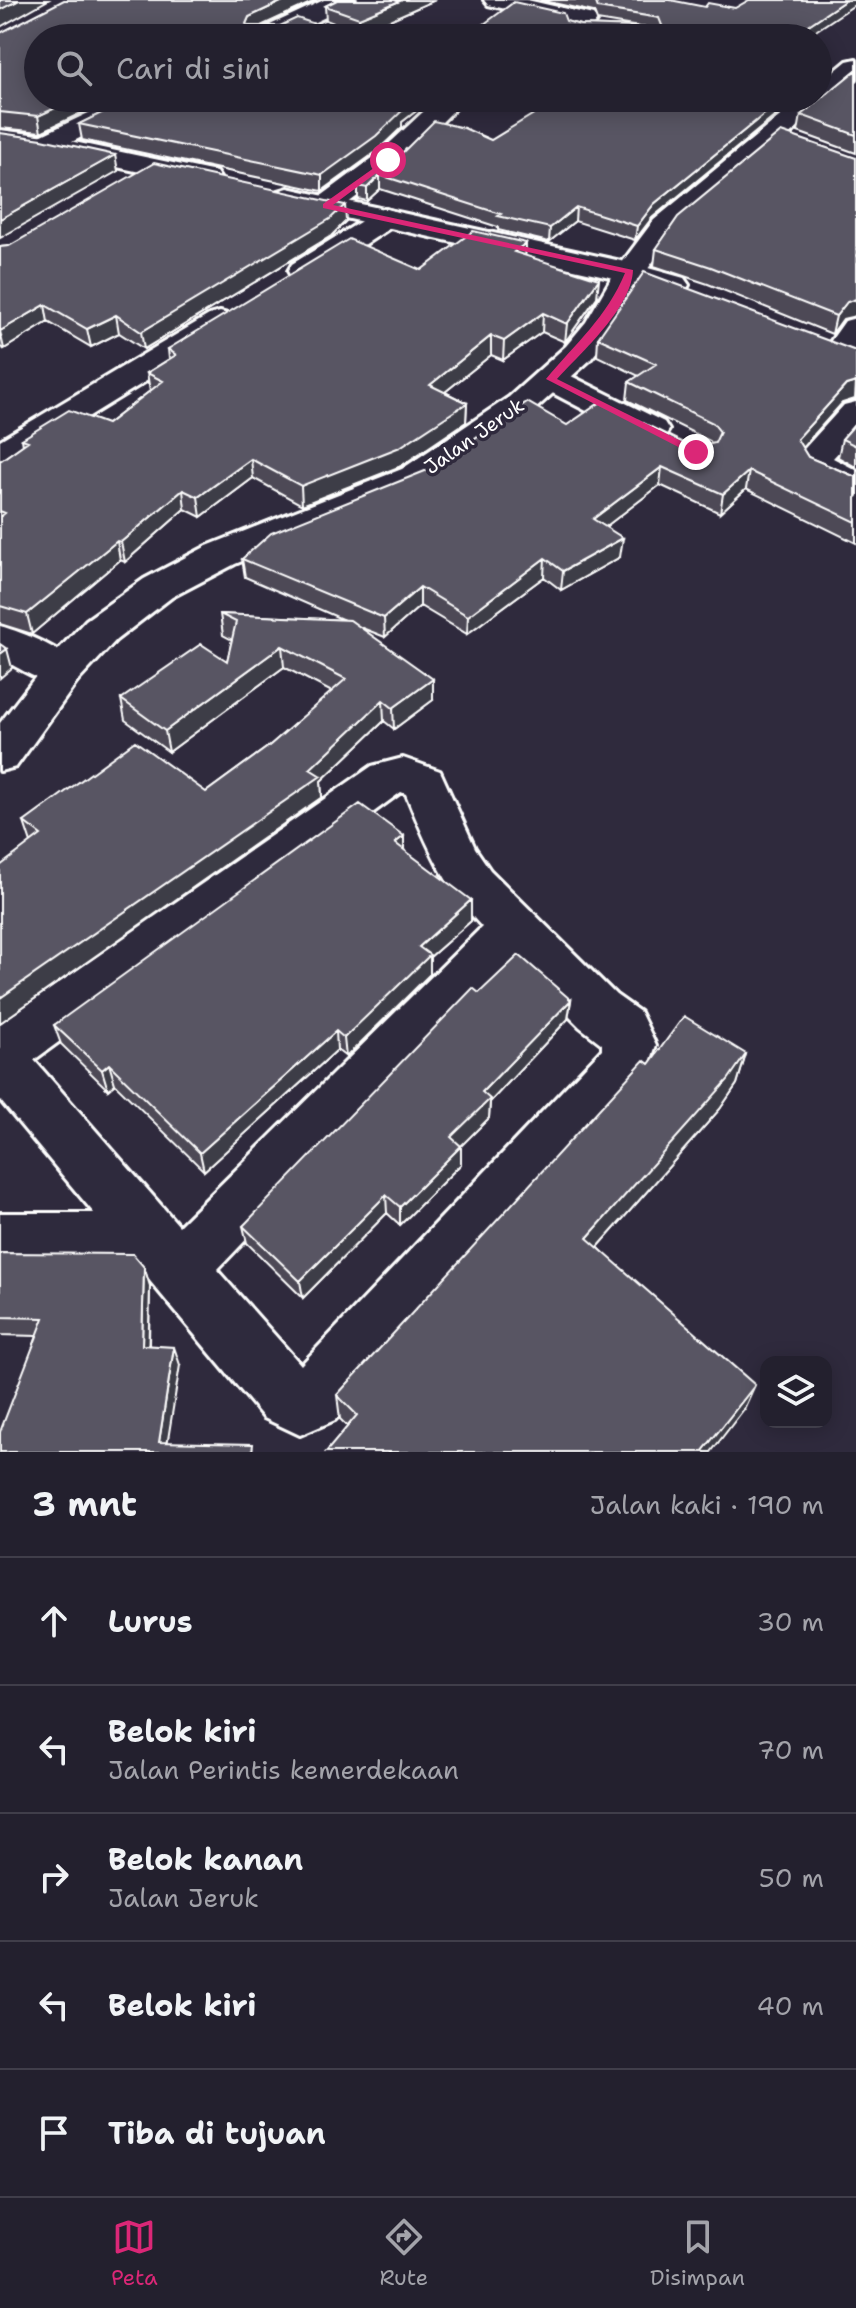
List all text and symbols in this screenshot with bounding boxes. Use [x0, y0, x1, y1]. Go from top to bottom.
search box [24, 24, 832, 112]
icon: search [52, 46, 96, 90]
text: Cari di sini [116, 48, 271, 89]
route start [370, 142, 406, 178]
street label: Jalan Jeruk [419, 392, 529, 480]
route end [678, 434, 714, 470]
map controls [760, 1356, 832, 1428]
button: layers [760, 1356, 832, 1428]
text: 3 mnt [32, 1481, 137, 1527]
text: Jalan kaki · 190 m [590, 1487, 824, 1522]
icon: ahead [32, 1599, 76, 1643]
text: Lurus [108, 1601, 193, 1642]
text: 30 m [757, 1604, 824, 1639]
text: Belok kiri [108, 1711, 256, 1752]
icon: left [32, 1727, 76, 1771]
text: 70 m [757, 1732, 824, 1767]
text: Jalan Perintis kemerdekaan [108, 1752, 459, 1787]
text: Belok kanan [108, 1839, 303, 1880]
icon: right [32, 1855, 76, 1899]
text: 50 m [759, 1860, 824, 1895]
text: Jalan Jeruk [108, 1880, 259, 1915]
icon: left [32, 1983, 76, 2027]
text: Belok kiri [108, 1985, 256, 2026]
text: 40 m [757, 1988, 824, 2023]
icon: arrive [32, 2111, 76, 2155]
text: Tiba di tujuan [108, 2113, 326, 2154]
tab: Peta [111, 2215, 158, 2292]
tab: Rute [379, 2215, 428, 2292]
tab: Disimpan [650, 2215, 745, 2292]

